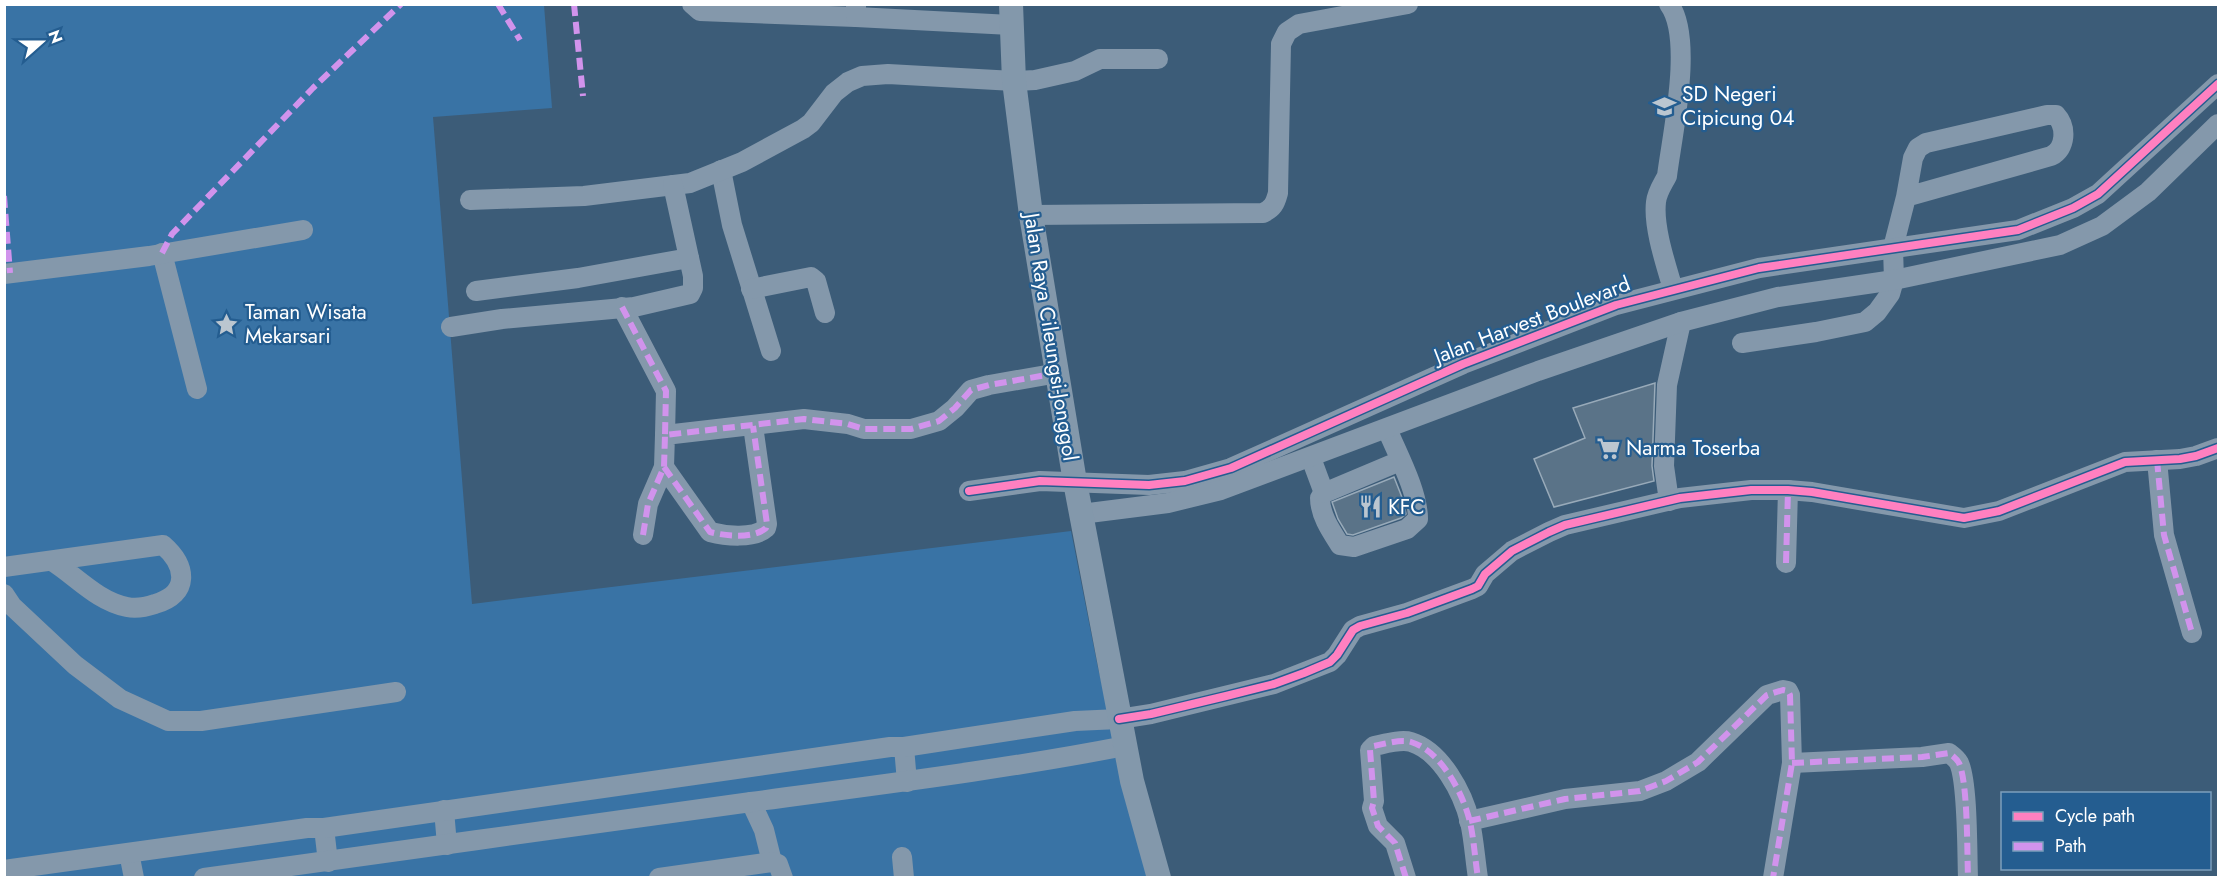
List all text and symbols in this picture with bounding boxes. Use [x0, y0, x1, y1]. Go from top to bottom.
north arrow [12, 12, 72, 72]
text: N [43, 27, 69, 47]
place label: SD Negeri Cipicung 04 [1682, 79, 1794, 133]
school or university icon: SD Negeri Cipicung 04 [1651, 93, 1677, 119]
street label: Jalan Raya Cileungsi-Jonggol [1016, 208, 1085, 463]
street label: Jalan Harvest Boulevard [1427, 269, 1634, 372]
place label: Taman Wisata Mekarsari [245, 297, 367, 351]
place icon: Taman Wisata Mekarsari [214, 311, 240, 337]
place label: Narma Toserba [1626, 433, 1760, 463]
supermarket icon: Narma Toserba [1595, 435, 1621, 461]
place label: KFC [1388, 492, 1425, 522]
restaurant icon: KFC [1357, 494, 1383, 520]
legend [2001, 792, 2211, 870]
text: Cycle path [2055, 803, 2135, 829]
text: Path [2055, 833, 2087, 859]

